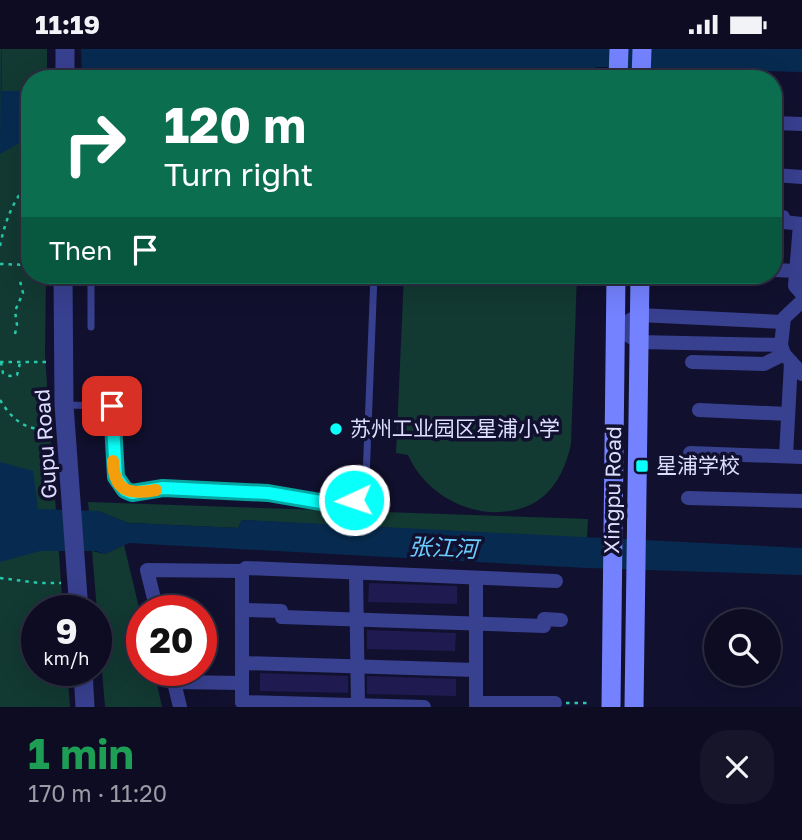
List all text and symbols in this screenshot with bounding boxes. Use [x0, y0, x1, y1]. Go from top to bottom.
text: 11:19 [35, 9, 100, 40]
text: 120 m [164, 95, 306, 154]
icon: right [49, 98, 140, 189]
text: Turn right [164, 155, 313, 193]
icon: arrive [126, 231, 164, 269]
text: Then [49, 235, 112, 266]
pin [82, 376, 142, 436]
icon: arrive [93, 387, 131, 425]
street label: Gupu Road [28, 388, 62, 500]
place label: 苏州工业园区星浦小学 [350, 415, 560, 441]
marker: 苏州工业园区星浦小学 [328, 421, 344, 437]
street label: Xingpu Road [598, 426, 626, 554]
place label: 星浦学校 [656, 452, 740, 478]
marker: 星浦学校 [634, 458, 650, 474]
position arrow [317, 463, 391, 537]
water label: 张江河 [408, 532, 482, 562]
speed limit sign: 20 [126, 595, 217, 686]
map controls [704, 609, 781, 686]
button: search [704, 609, 781, 686]
text: 9 [55, 610, 78, 652]
text: km/h [44, 647, 89, 669]
text: 1 min [28, 728, 134, 778]
button: close [700, 730, 774, 804]
text: 170 m · 11:20 [28, 779, 167, 807]

